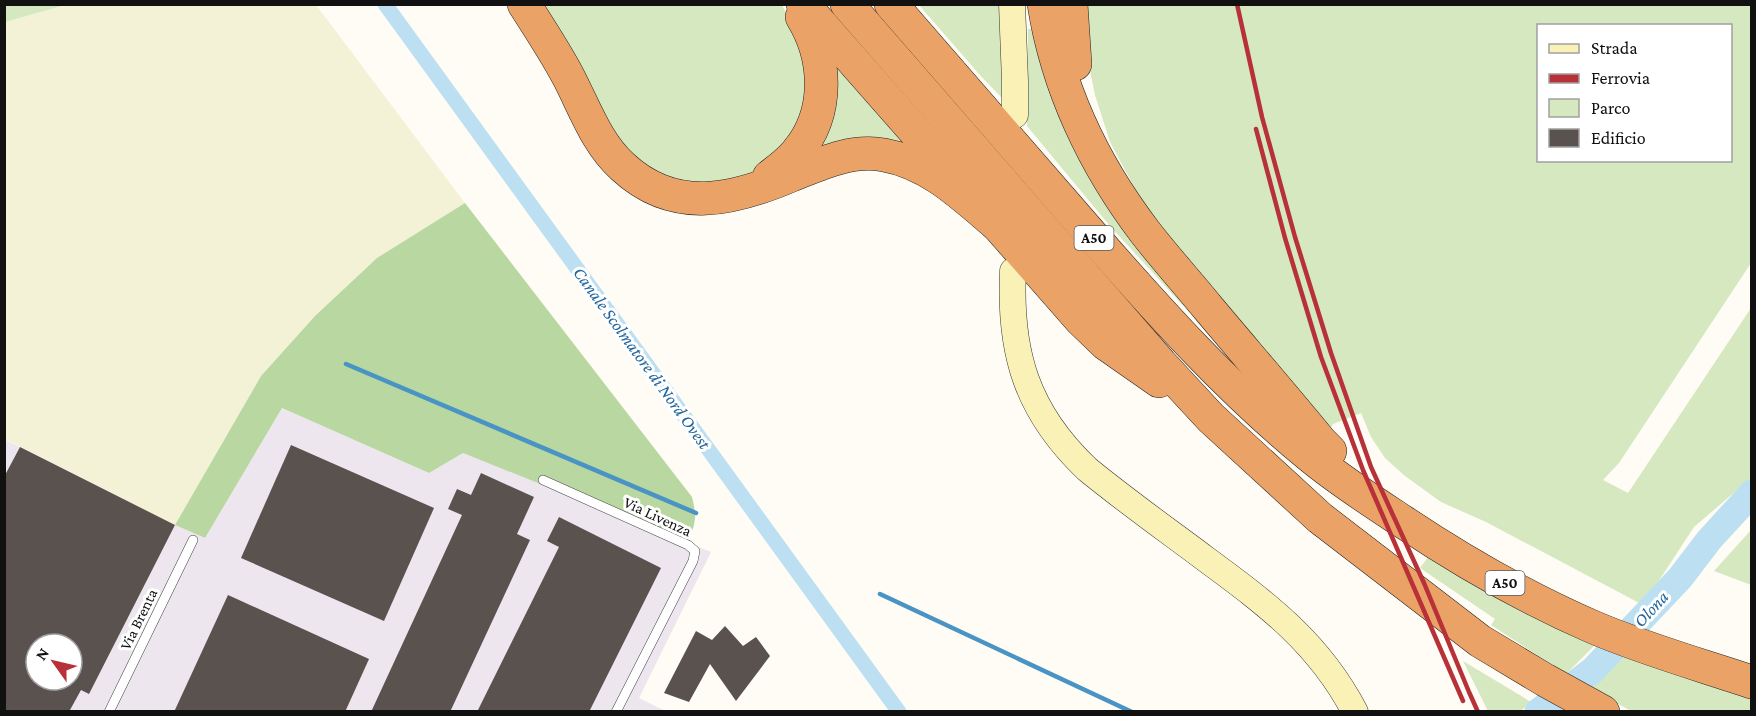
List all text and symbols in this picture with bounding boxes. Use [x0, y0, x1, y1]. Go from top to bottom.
legend [1537, 24, 1732, 162]
text: Strada [1591, 38, 1638, 58]
text: Ferrovia [1591, 68, 1650, 88]
text: Parco [1591, 98, 1630, 118]
text: Edificio [1591, 128, 1646, 148]
road number: A50 [1074, 226, 1114, 250]
water label: Canale Scolmatore di Nord Ovest [569, 263, 715, 453]
street label: Via Livenza [621, 493, 695, 540]
road number: A50 [1486, 571, 1524, 595]
street label: Via Brenta [116, 585, 161, 653]
water label: Olona [1629, 587, 1673, 631]
north arrow [24, 632, 84, 692]
text: N [32, 645, 52, 663]

